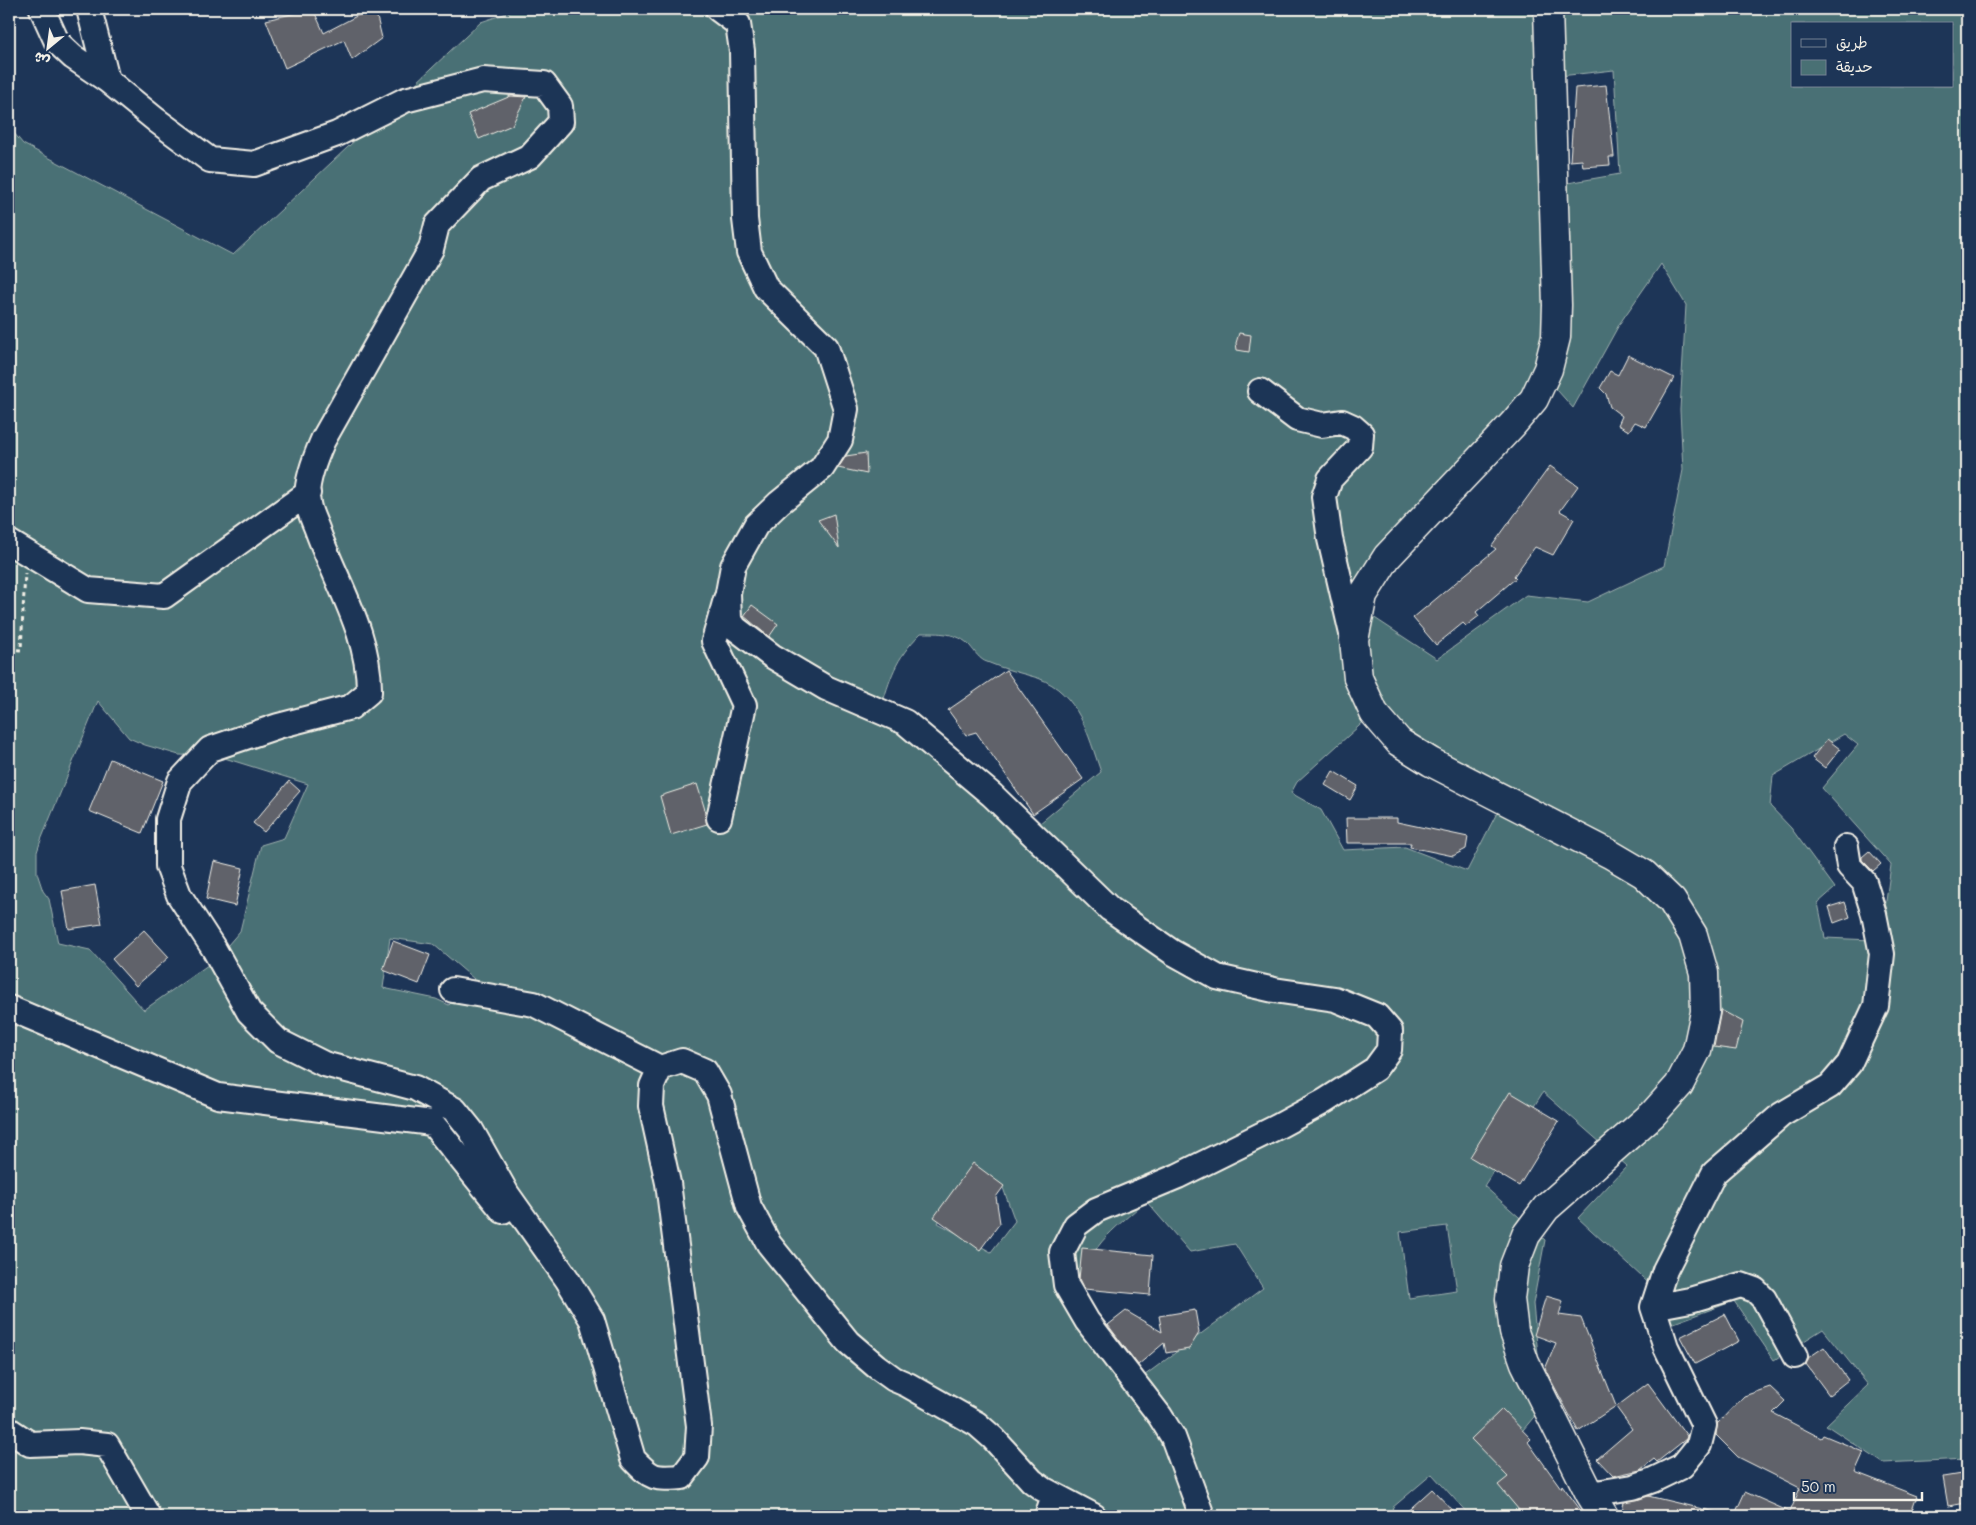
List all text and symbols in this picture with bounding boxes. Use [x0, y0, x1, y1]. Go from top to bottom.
north arrow [22, 22, 72, 72]
legend [1791, 22, 1954, 88]
text: طريق [1836, 32, 1868, 52]
text: ش [30, 48, 53, 72]
text: حديقة [1836, 56, 1873, 76]
scale bar [1794, 1470, 1921, 1502]
text: 50 m [1801, 1476, 1836, 1496]

